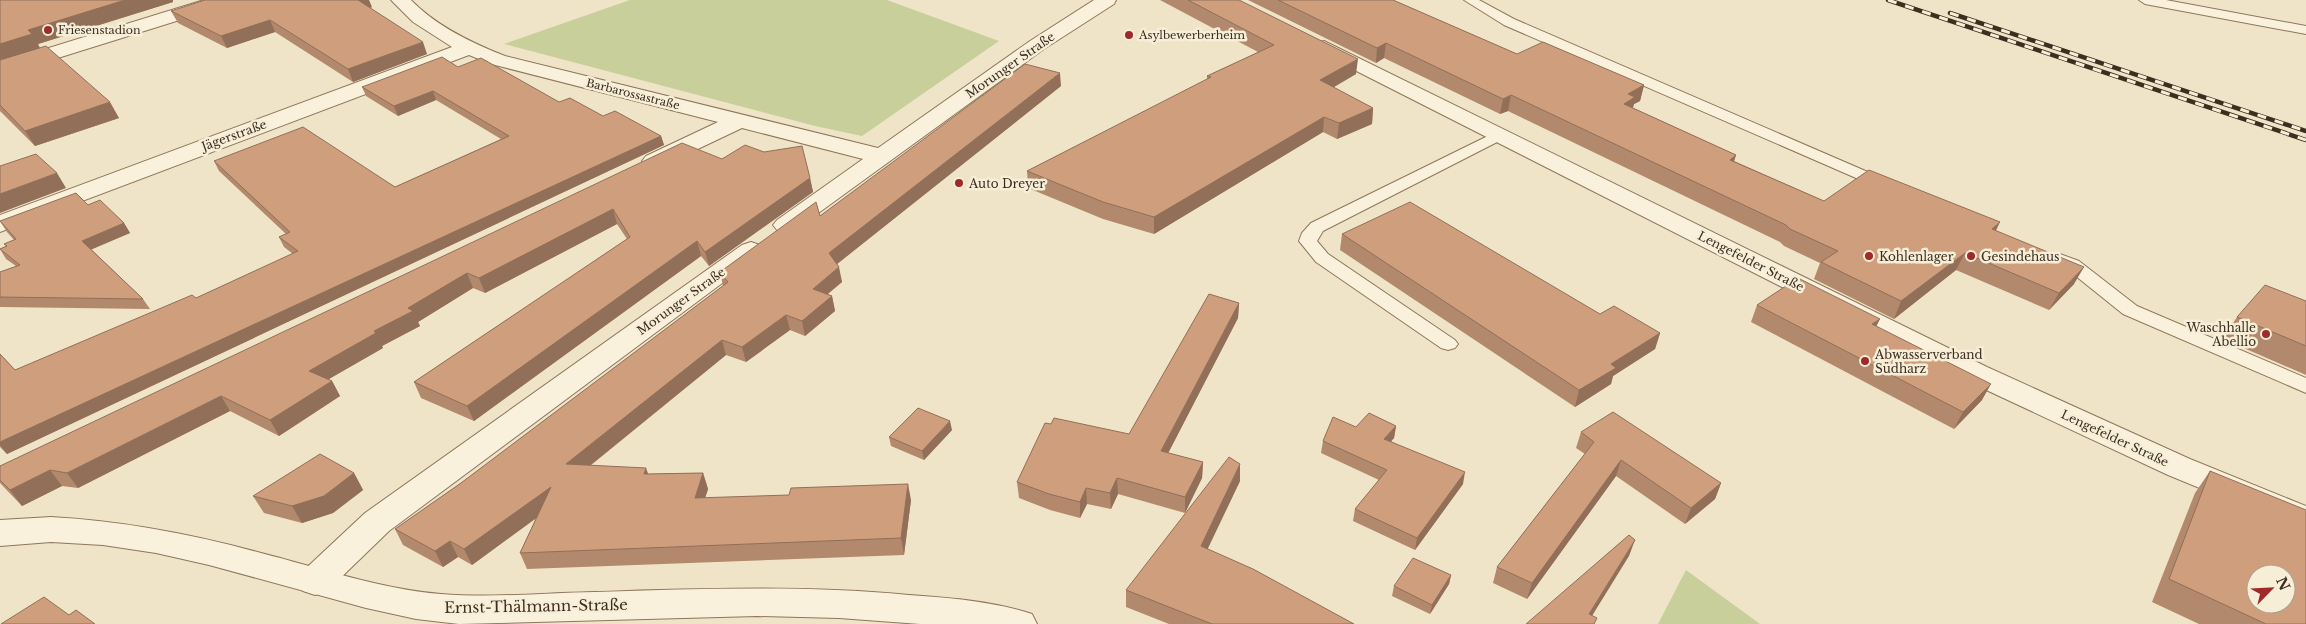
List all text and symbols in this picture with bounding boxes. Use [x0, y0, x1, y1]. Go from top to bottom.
place label: Friesenstadion [58, 23, 141, 37]
marker: Friesenstadion [42, 24, 54, 36]
place label: Asylbewerberheim [1138, 28, 1245, 42]
street label: Morunger Straße [963, 29, 1057, 101]
marker: Asylbewerberheim [1123, 29, 1135, 41]
street label: Barbarossastraße [585, 76, 681, 112]
street label: Jägerstraße [198, 116, 269, 154]
place label: Auto Dreyer [968, 176, 1045, 191]
marker: Auto Dreyer [953, 177, 965, 189]
street label: Lengefelder Straße [1695, 228, 1807, 294]
place label: Kohlenlager [1879, 249, 1954, 264]
place label: Gesindehaus [1981, 249, 2060, 264]
marker: Kohlenlager [1863, 250, 1875, 262]
marker: Gesindehaus [1965, 250, 1977, 262]
street label: Morunger Straße [634, 264, 728, 338]
place label: Waschhalle Abellio [2186, 320, 2256, 349]
marker: Waschhalle Abellio [2260, 328, 2272, 340]
place label: Abwasserverband Südharz [1874, 347, 1983, 376]
marker: Abwasserverband Südharz [1859, 355, 1871, 367]
street label: Lengefelder Straße [2059, 406, 2171, 470]
north arrow [2246, 564, 2296, 614]
text: N [2272, 574, 2294, 593]
street label: Ernst-Thälmann-Straße [444, 595, 628, 617]

